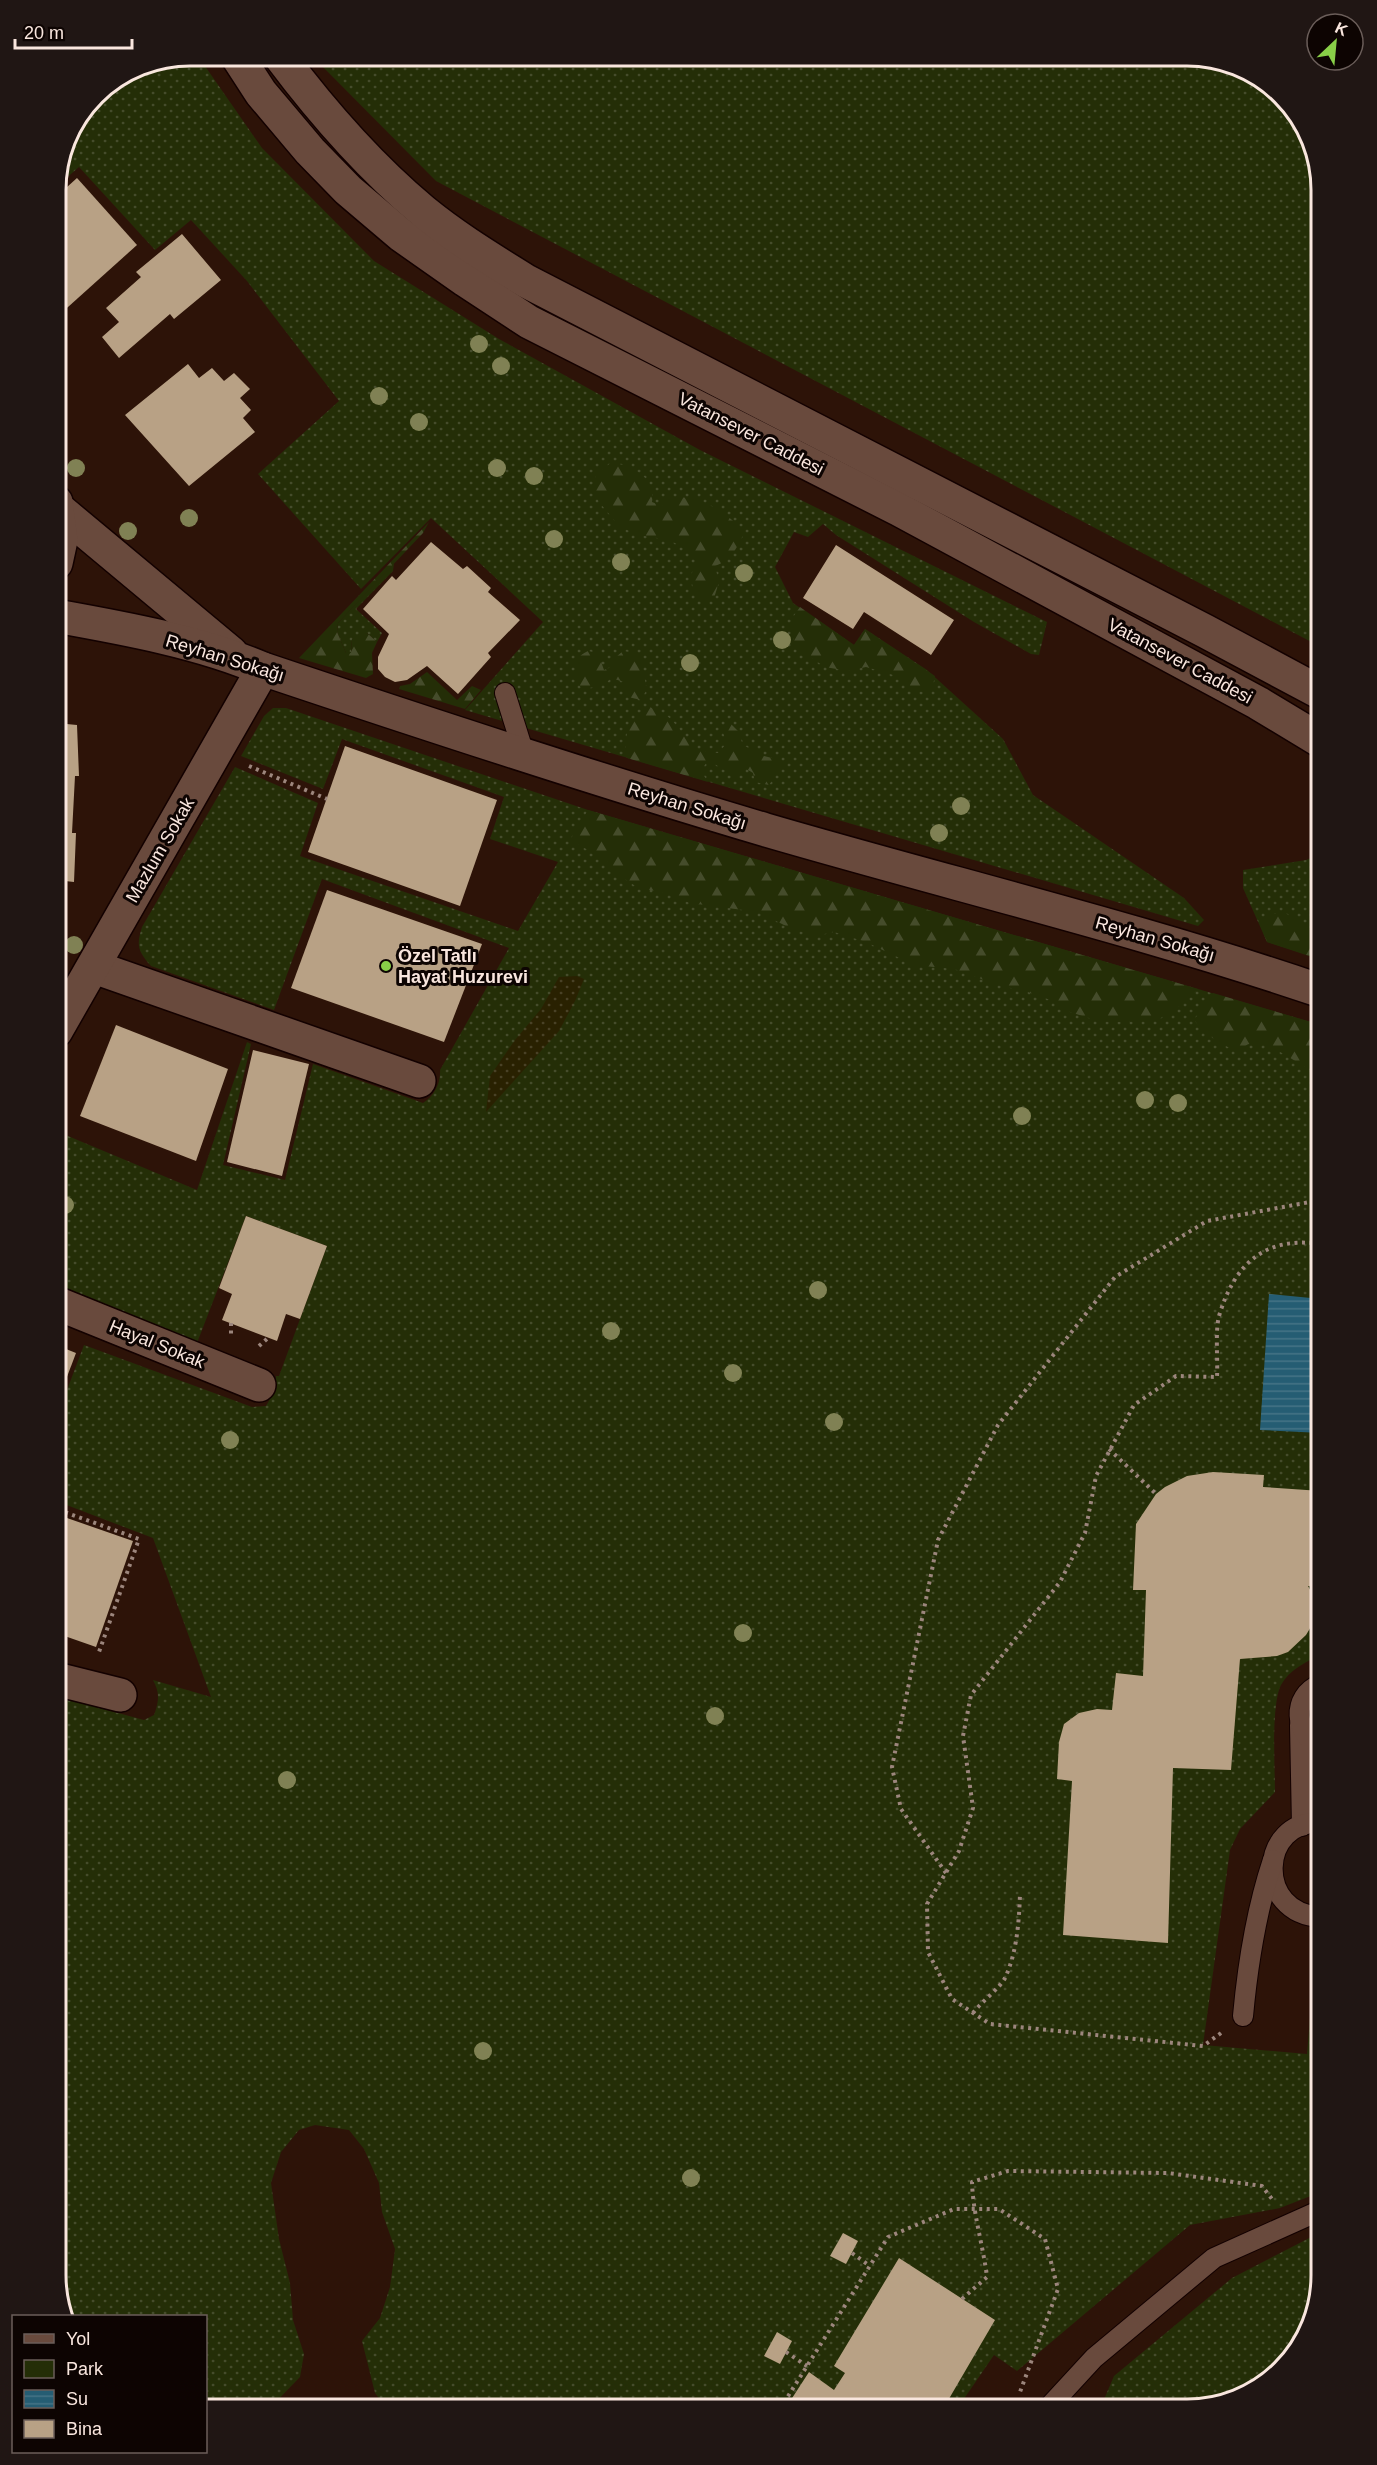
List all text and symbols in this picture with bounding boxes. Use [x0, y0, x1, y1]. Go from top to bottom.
scale bar [15, 12, 132, 50]
north arrow [1305, 12, 1365, 72]
text: K [1332, 19, 1351, 39]
text: 20 m [24, 23, 64, 43]
street label: Vatansever Caddesi [675, 389, 827, 479]
street label: Vatansever Caddesi [1104, 614, 1256, 708]
street label: Reyhan Sokağı [163, 630, 287, 686]
street label: Reyhan Sokağı [625, 778, 749, 834]
street label: Mazlum Sokak [122, 793, 199, 906]
street label: Reyhan Sokağı [1093, 912, 1217, 966]
place label: Özel Tatlı Hayat Huzurevi [398, 946, 528, 987]
marker: Özel Tatlı Hayat Huzurevi [379, 959, 393, 973]
street label: Hayal Sokak [106, 1316, 209, 1373]
legend [12, 2315, 207, 2453]
text: Yol [66, 2329, 90, 2349]
text: Park [66, 2359, 104, 2379]
text: Su [66, 2389, 88, 2409]
text: Bina [66, 2419, 103, 2439]

